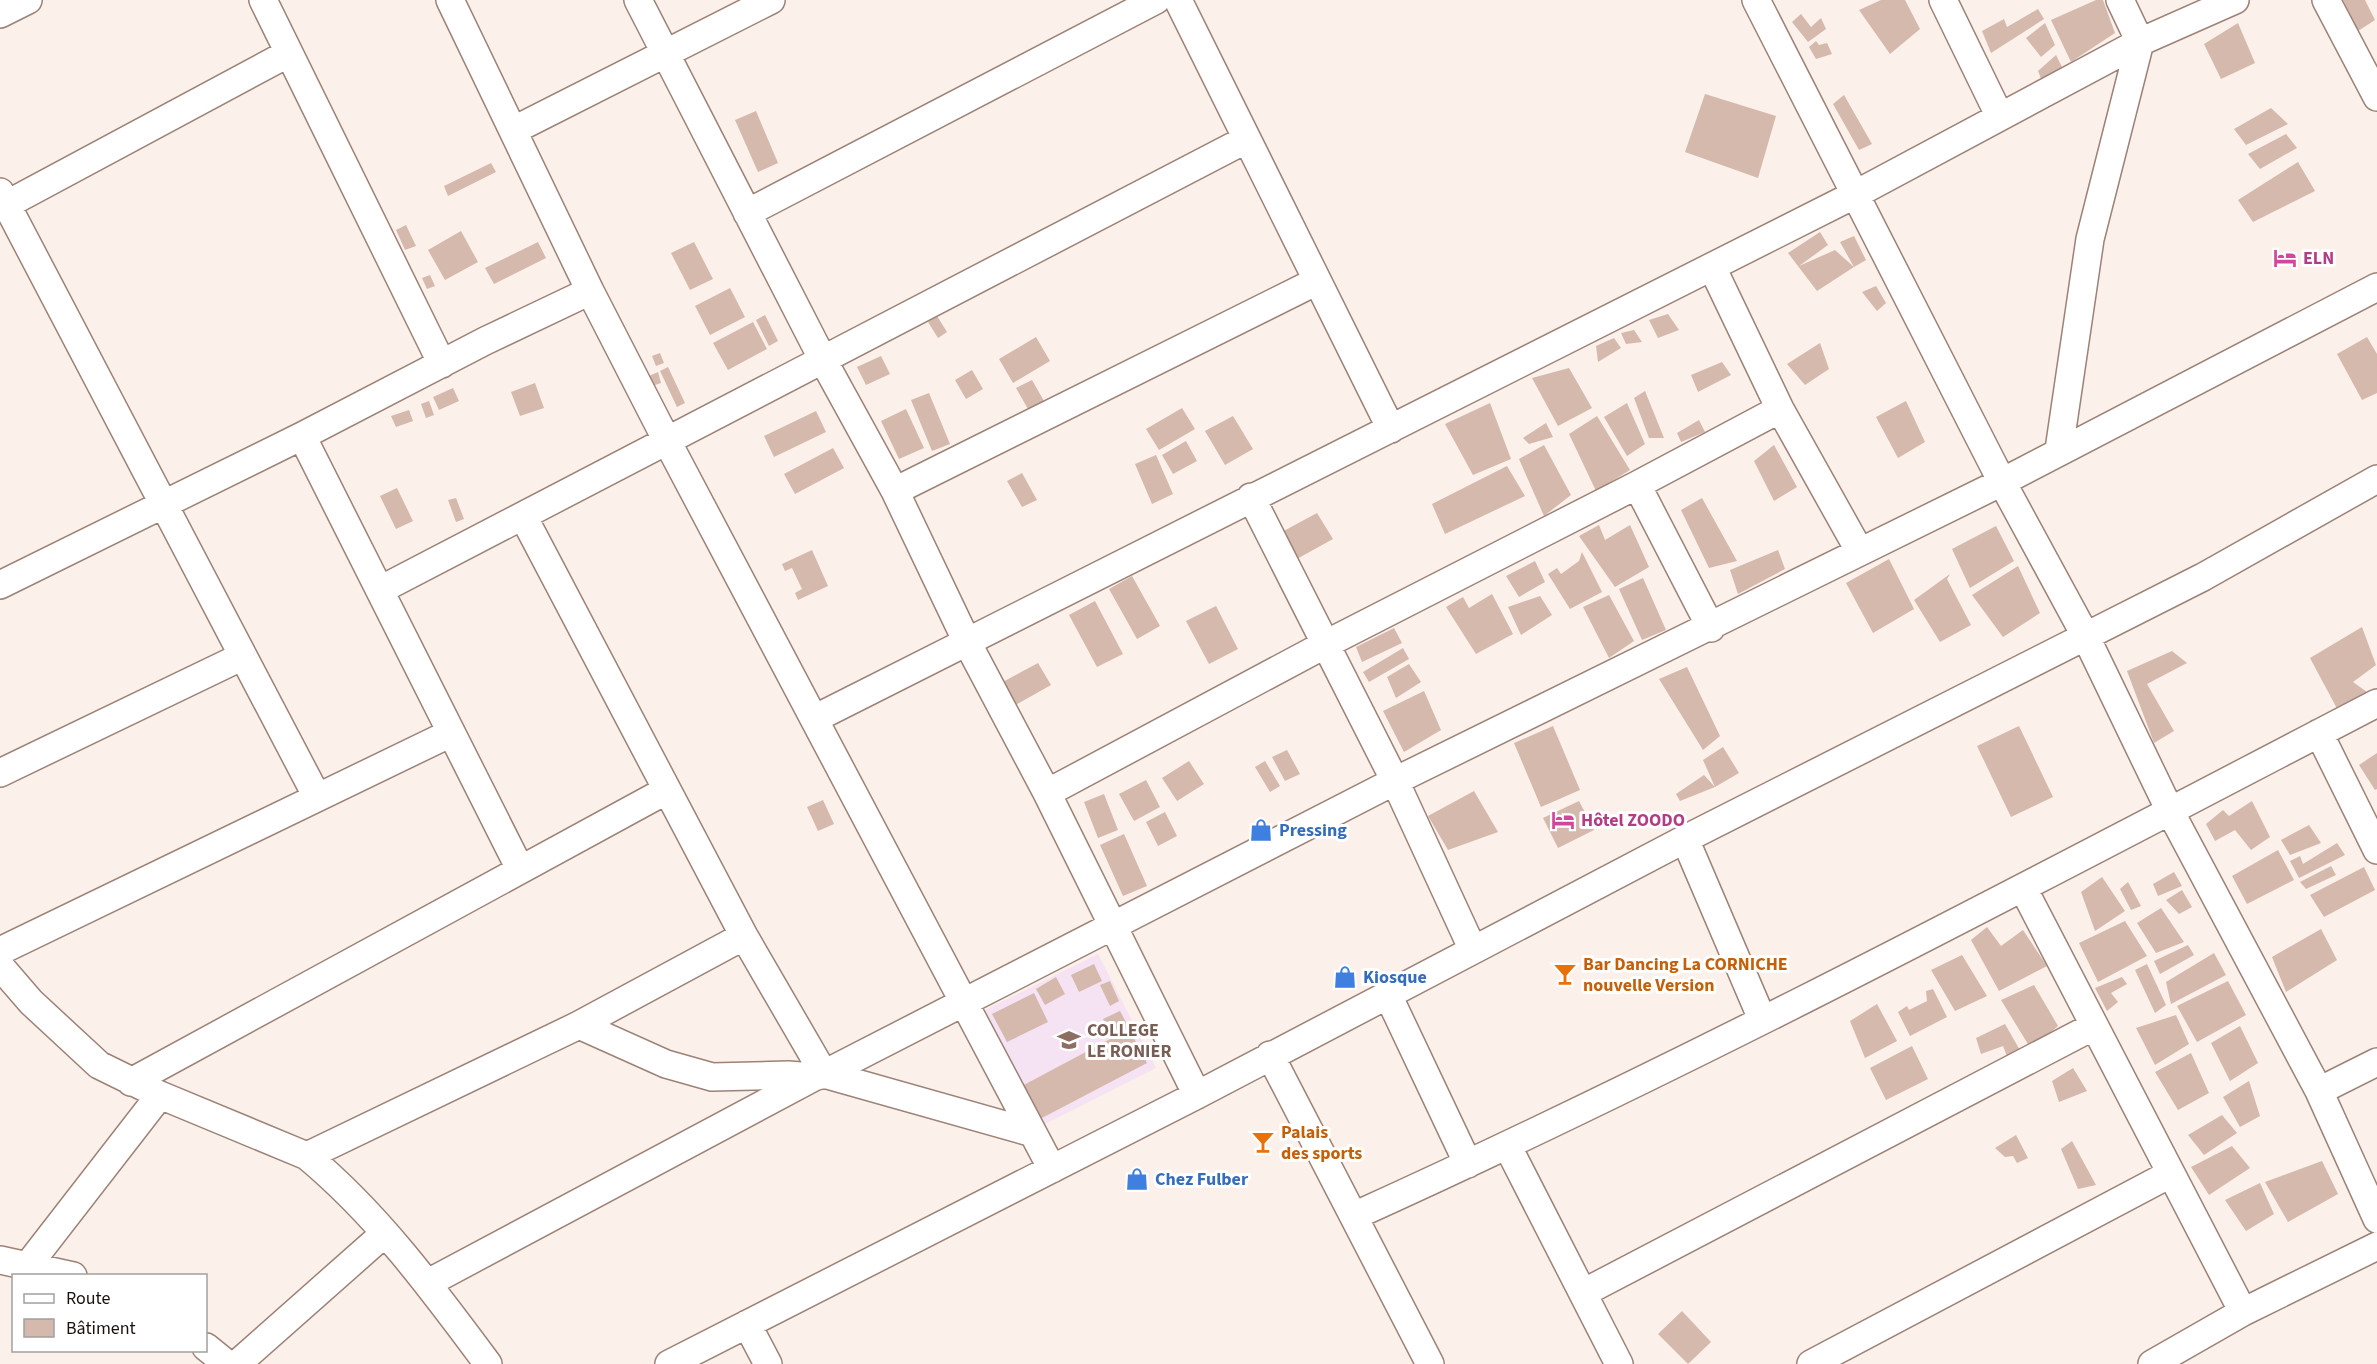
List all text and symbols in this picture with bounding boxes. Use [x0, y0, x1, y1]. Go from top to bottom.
hotel icon: ELN [2272, 245, 2298, 271]
place label: ELN [2303, 246, 2334, 271]
hotel icon: Hôtel ZOODO [1550, 807, 1576, 833]
place label: Hôtel ZOODO [1581, 808, 1685, 833]
shop icon: Pressing [1248, 817, 1274, 843]
place label: Pressing [1279, 818, 1347, 843]
place label: Bar Dancing La CORNICHE nouvelle Version [1583, 952, 1788, 998]
bar icon: Bar Dancing La CORNICHE nouvelle Version [1552, 961, 1578, 987]
shop icon: Kiosque [1332, 964, 1358, 990]
place label: Kiosque [1363, 965, 1427, 990]
place label: COLLEGE LE RONIER [1087, 1018, 1171, 1064]
school or university icon: COLLEGE LE RONIER [1056, 1027, 1082, 1053]
place label: Palais des sports [1281, 1120, 1362, 1166]
bar icon: Palais des sports [1250, 1129, 1276, 1155]
shop icon: Chez Fulber [1124, 1166, 1150, 1192]
place label: Chez Fulber [1155, 1167, 1249, 1192]
legend [12, 1274, 207, 1352]
text: Route [66, 1286, 110, 1311]
text: Bâtiment [66, 1316, 136, 1341]

